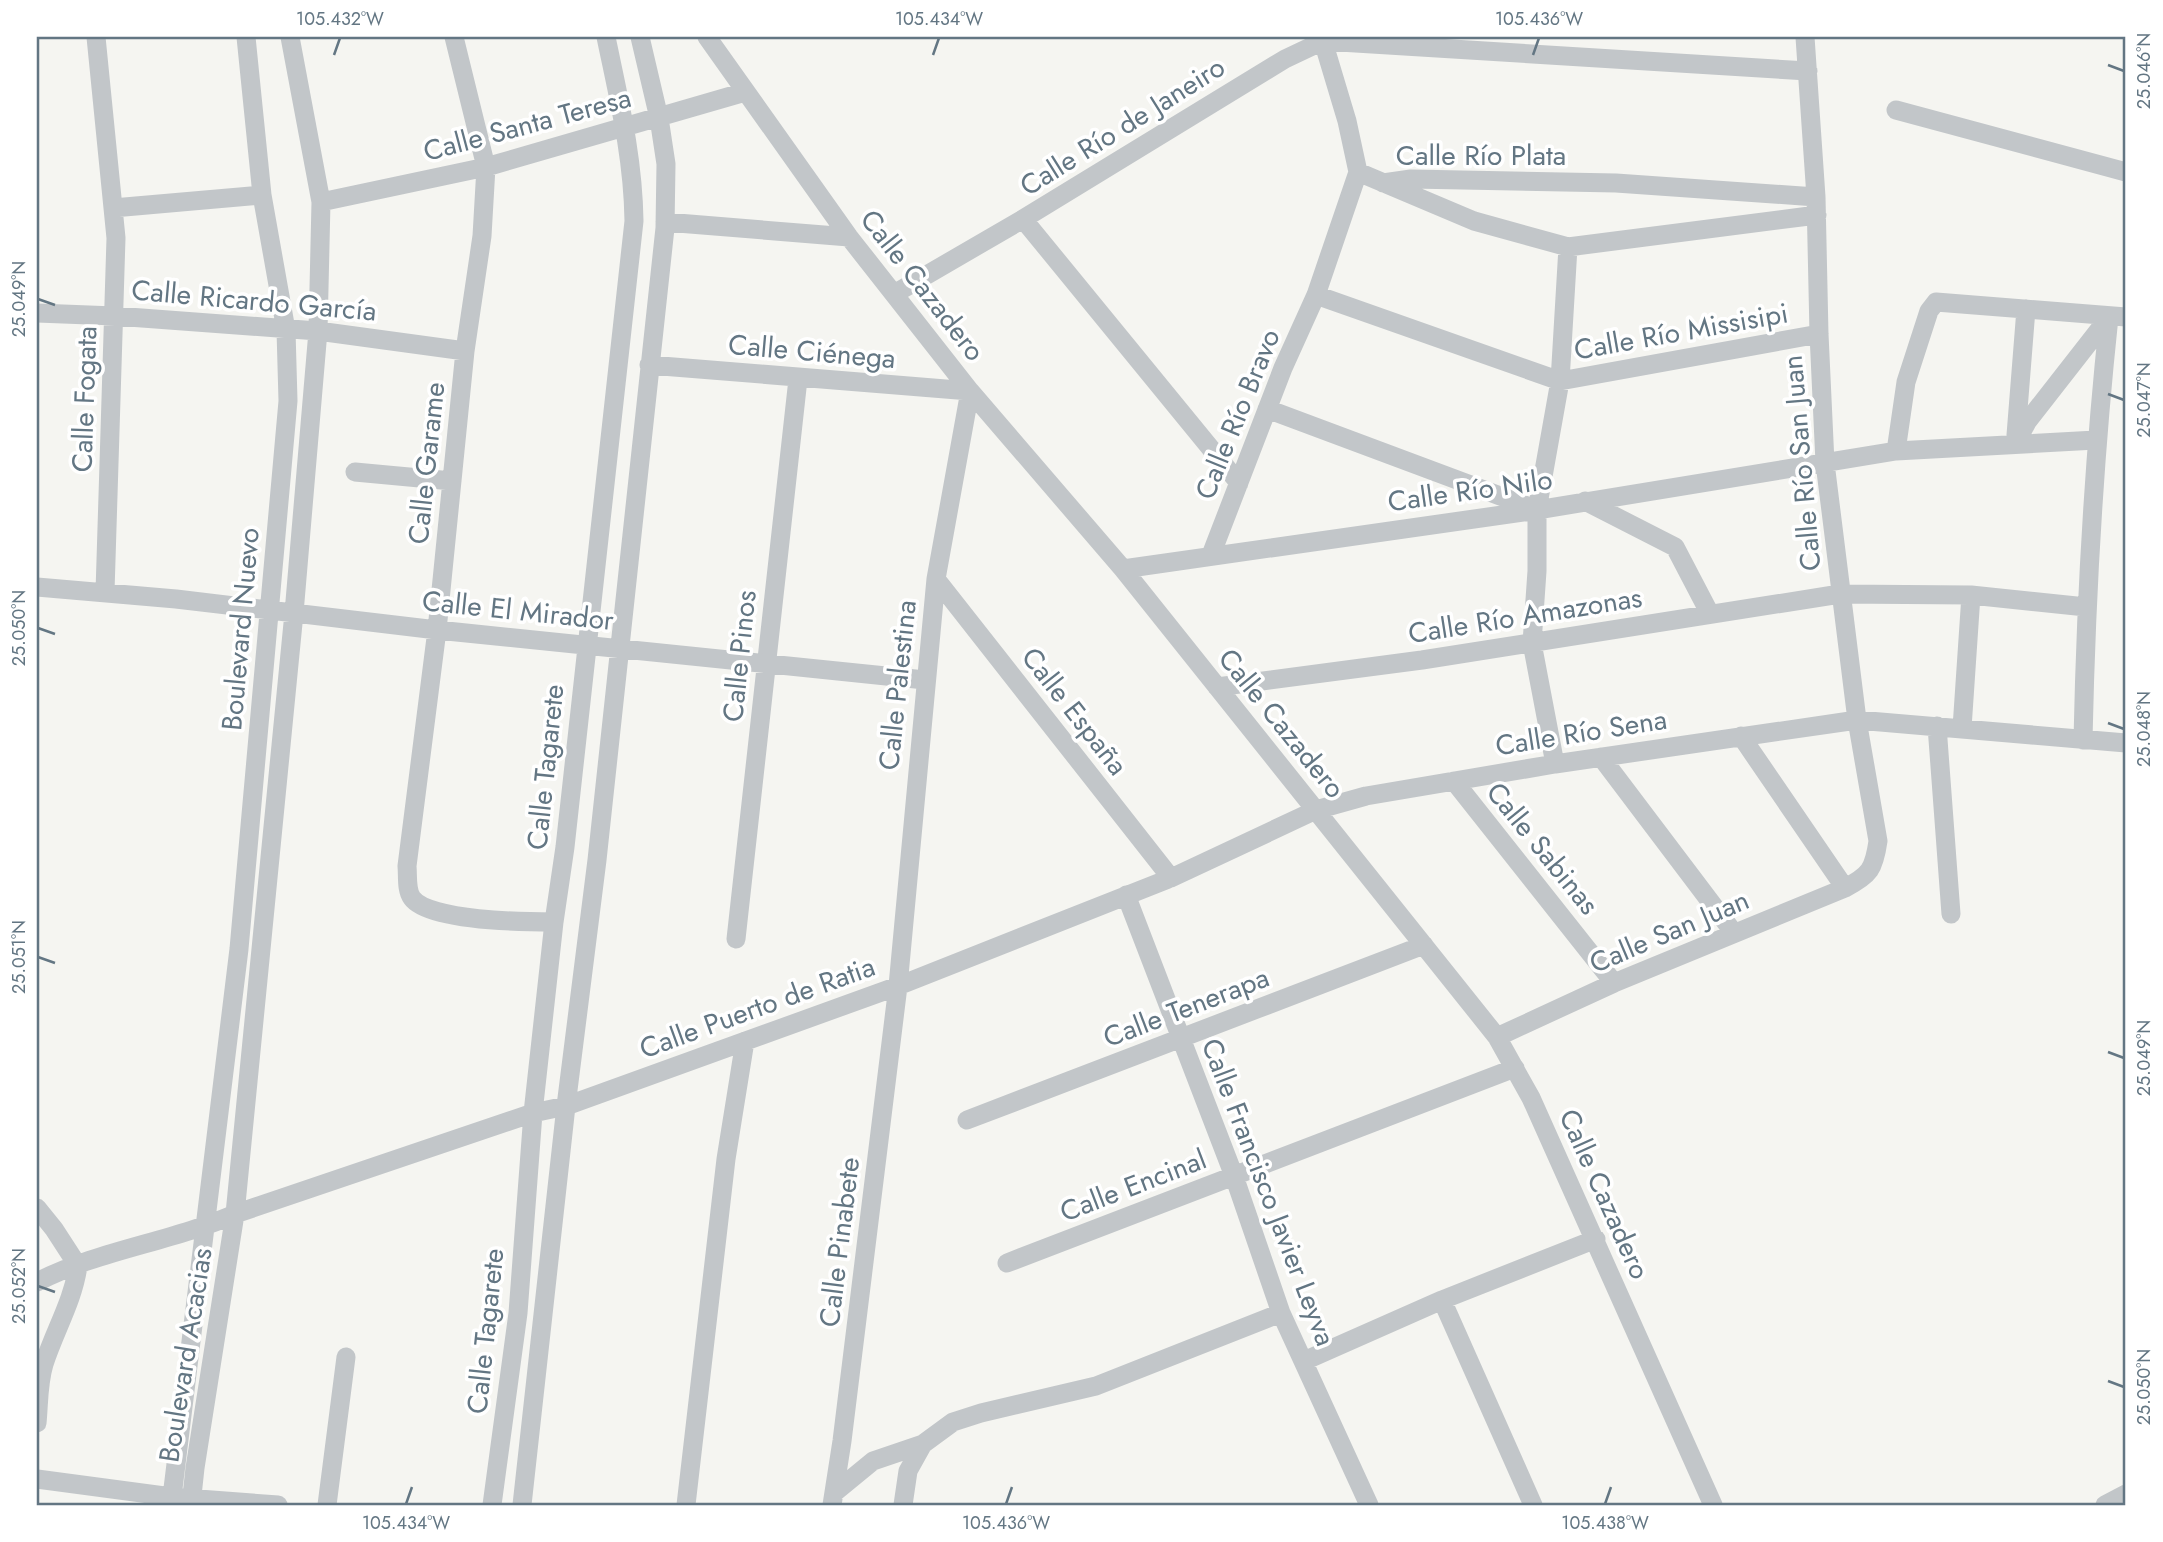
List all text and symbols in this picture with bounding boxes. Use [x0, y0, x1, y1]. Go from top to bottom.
text: 105.432°W [296, 6, 384, 32]
text: 105.434°W [895, 6, 983, 32]
text: 105.436°W [1495, 6, 1583, 32]
text: 25.046°N [2131, 33, 2157, 109]
street label: Calle Río de Janeiro [1012, 47, 1233, 206]
street label: Calle Santa Teresa [419, 77, 636, 172]
street label: Calle Río Plata [1396, 135, 1566, 176]
street label: Calle Cazadero [850, 201, 995, 370]
text: 25.049°N [6, 261, 32, 337]
street label: Calle Ricardo García [130, 269, 378, 332]
street label: Calle Río Missisipi [1571, 292, 1791, 370]
street label: Calle Río Bravo [1185, 323, 1290, 506]
street label: Calle Ciénega [727, 324, 897, 379]
street label: Calle Fogata [61, 325, 108, 473]
street label: Calle Río San Juan [1772, 353, 1831, 573]
text: 25.047°N [2131, 362, 2157, 438]
street label: Calle Garame [398, 380, 455, 546]
street label: Calle Río Nilo [1385, 459, 1555, 522]
street label: Boulevard Nuevo [211, 526, 270, 732]
street label: Calle Río Amazonas [1405, 577, 1645, 654]
street label: Calle El Mirador [420, 580, 616, 641]
street label: Calle Pinos [712, 588, 767, 724]
text: 25.050°N [6, 590, 32, 666]
street label: Calle Palestina [868, 598, 927, 772]
street label: Calle España [1011, 639, 1138, 784]
street label: Calle Cazadero [1208, 640, 1355, 807]
street label: Calle Tagarete [516, 682, 575, 852]
text: 25.048°N [2131, 691, 2157, 767]
street label: Calle Río Sena [1492, 699, 1670, 766]
street label: Calle Sabinas [1476, 773, 1609, 923]
street label: Calle San Juan [1583, 879, 1755, 984]
text: 25.051°N [6, 920, 32, 994]
street label: Calle Puerto de Ratia [634, 946, 881, 1069]
street label: Calle Tenerapa [1097, 957, 1275, 1058]
text: 25.049°N [2131, 1020, 2157, 1096]
street label: Calle Francisco Javier Leyva [1191, 1033, 1346, 1352]
street label: Calle Cazadero [1549, 1103, 1660, 1286]
street label: Calle Encinal [1054, 1139, 1212, 1232]
street label: Calle Pinabete [809, 1155, 870, 1329]
street label: Boulevard Acacias [148, 1245, 223, 1465]
street label: Calle Tagarete [456, 1246, 515, 1416]
text: 25.052°N [6, 1248, 32, 1324]
text: 25.050°N [2131, 1349, 2157, 1425]
text: 105.434°W [362, 1510, 450, 1536]
text: 105.436°W [962, 1510, 1050, 1536]
text: 105.438°W [1561, 1510, 1649, 1536]

